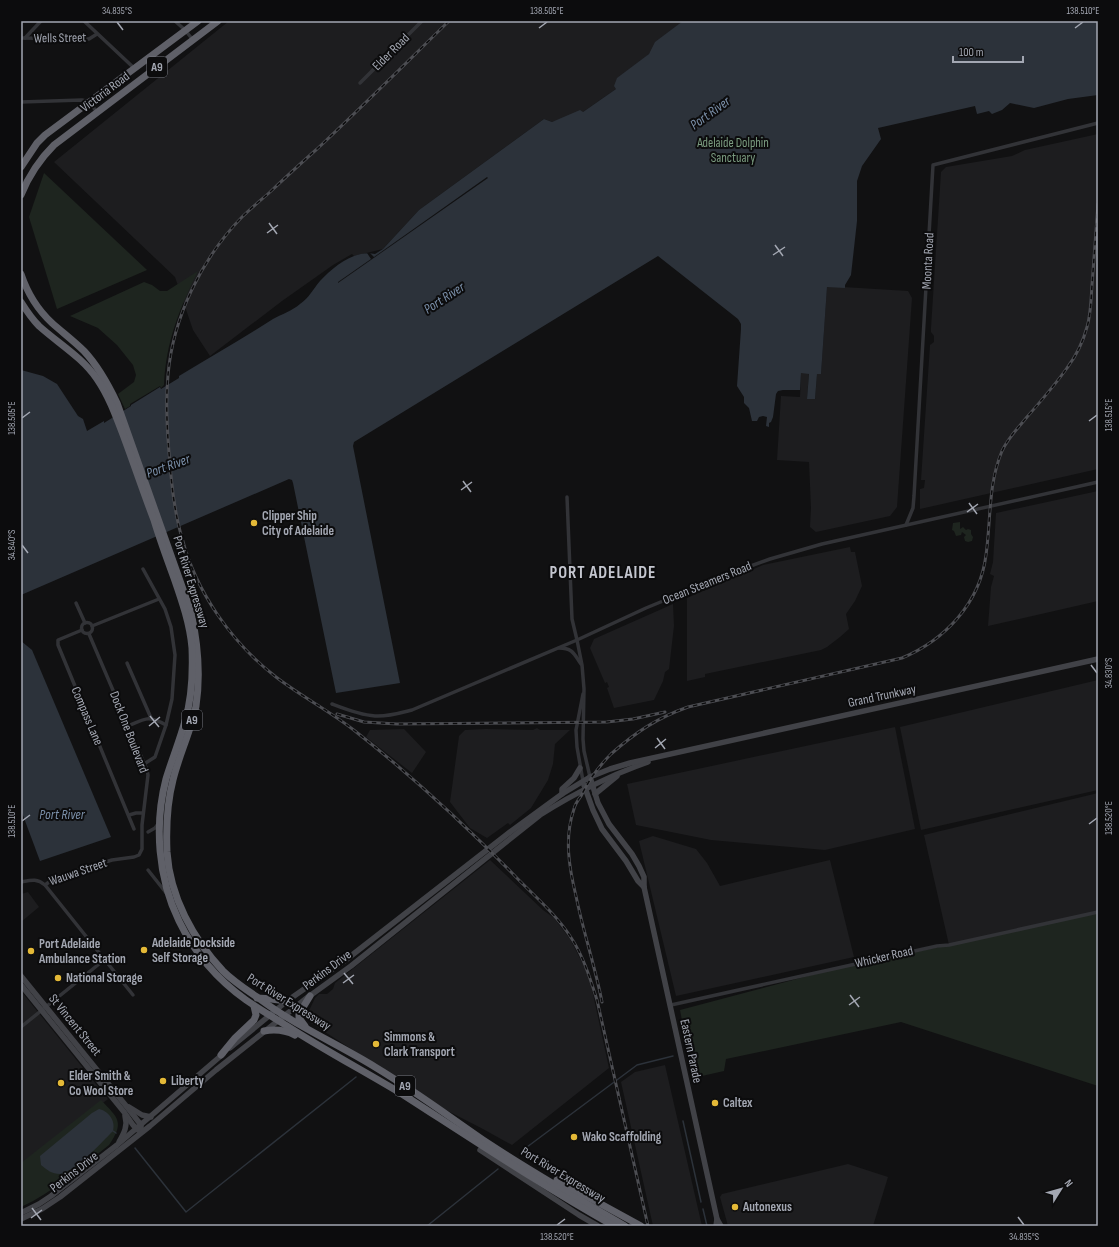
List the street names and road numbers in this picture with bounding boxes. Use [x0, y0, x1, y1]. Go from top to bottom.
street label: Wells Street [34, 30, 86, 46]
street label: Elder Road [369, 30, 413, 74]
road number: A9 [147, 57, 167, 77]
street label: Victoria Road [77, 68, 133, 116]
street label: Moonta Road [919, 232, 937, 290]
street label: Port River Expressway [169, 534, 213, 630]
street label: Ocean Steamers Road [660, 558, 754, 608]
street label: Grand Trunkway [846, 681, 918, 711]
street label: Compass Lane [67, 684, 107, 748]
street label: Dock One Boulevard [106, 689, 152, 775]
road number: A9 [182, 710, 202, 730]
street label: Wauwa Street [47, 855, 109, 889]
street label: Whicker Road [853, 943, 915, 971]
street label: Perkins Drive [299, 947, 355, 993]
street label: Port River Expressway [244, 970, 334, 1034]
street label: St Vincent Street [45, 991, 105, 1059]
street label: Eastern Parade [676, 1018, 706, 1084]
road number: A9 [395, 1076, 415, 1096]
street label: Port River Expressway [518, 1143, 608, 1207]
street label: Perkins Drive [47, 1148, 101, 1196]

